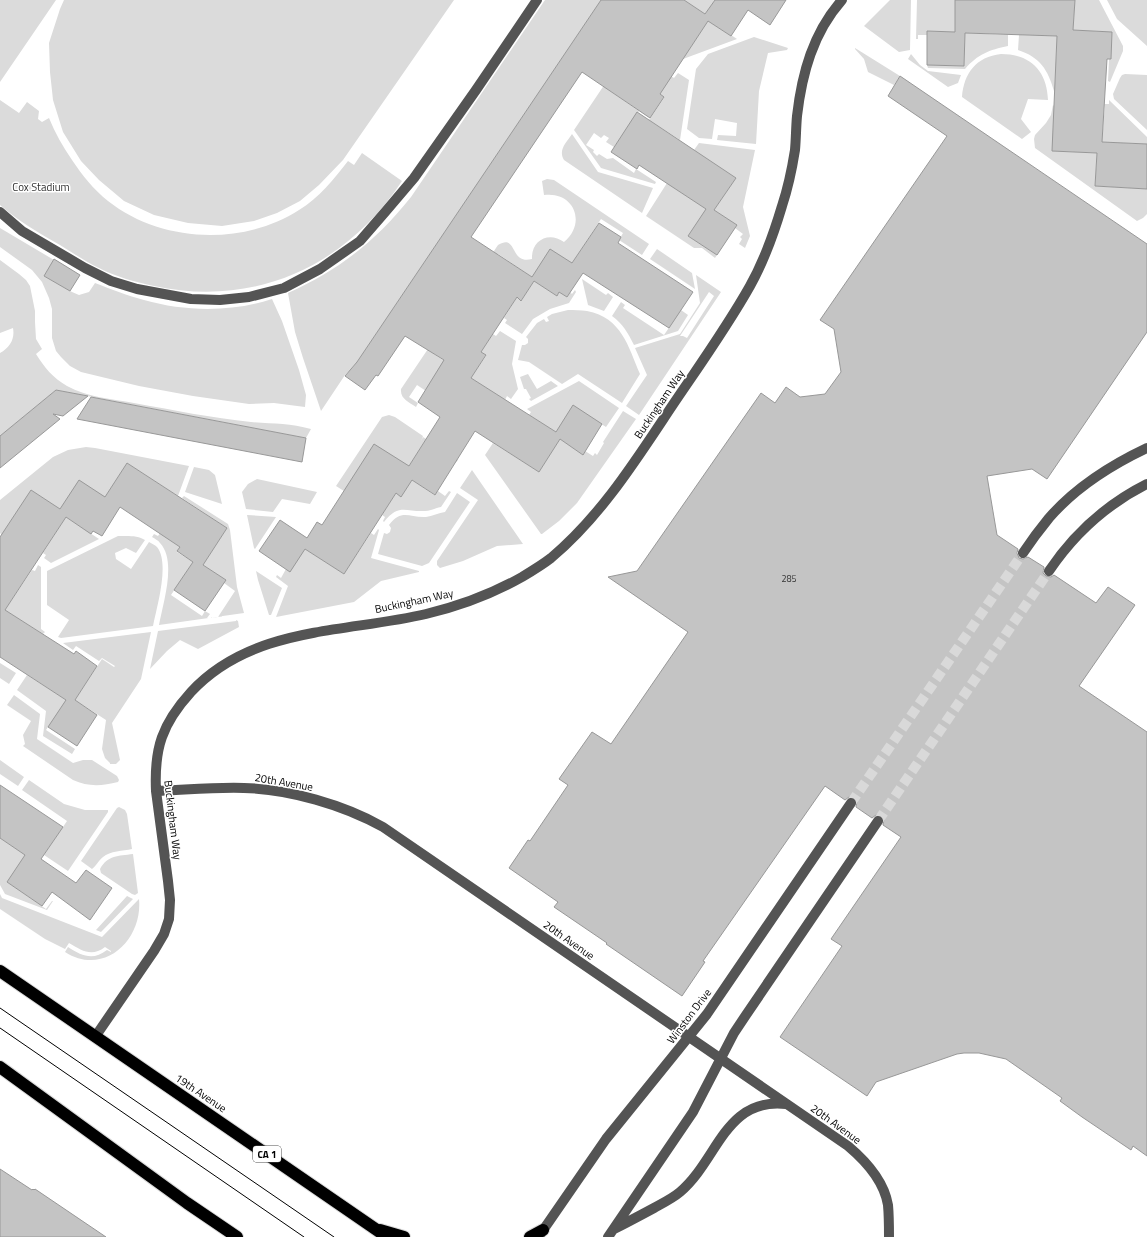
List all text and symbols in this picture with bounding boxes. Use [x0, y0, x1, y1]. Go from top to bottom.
park label: Cox Stadium [12, 179, 70, 195]
street label: Buckingham Way [630, 366, 688, 442]
house number: 285 [781, 572, 797, 585]
street label: Buckingham Way [373, 585, 455, 617]
street label: 20th Avenue [254, 769, 315, 795]
street label: Buckingham Way [160, 779, 186, 861]
street label: 20th Avenue [540, 917, 598, 964]
street label: Winston Drive [663, 985, 715, 1047]
street label: 19th Avenue [172, 1070, 230, 1116]
street label: 20th Avenue [807, 1100, 865, 1148]
road number: CA 1 [253, 1146, 281, 1162]

